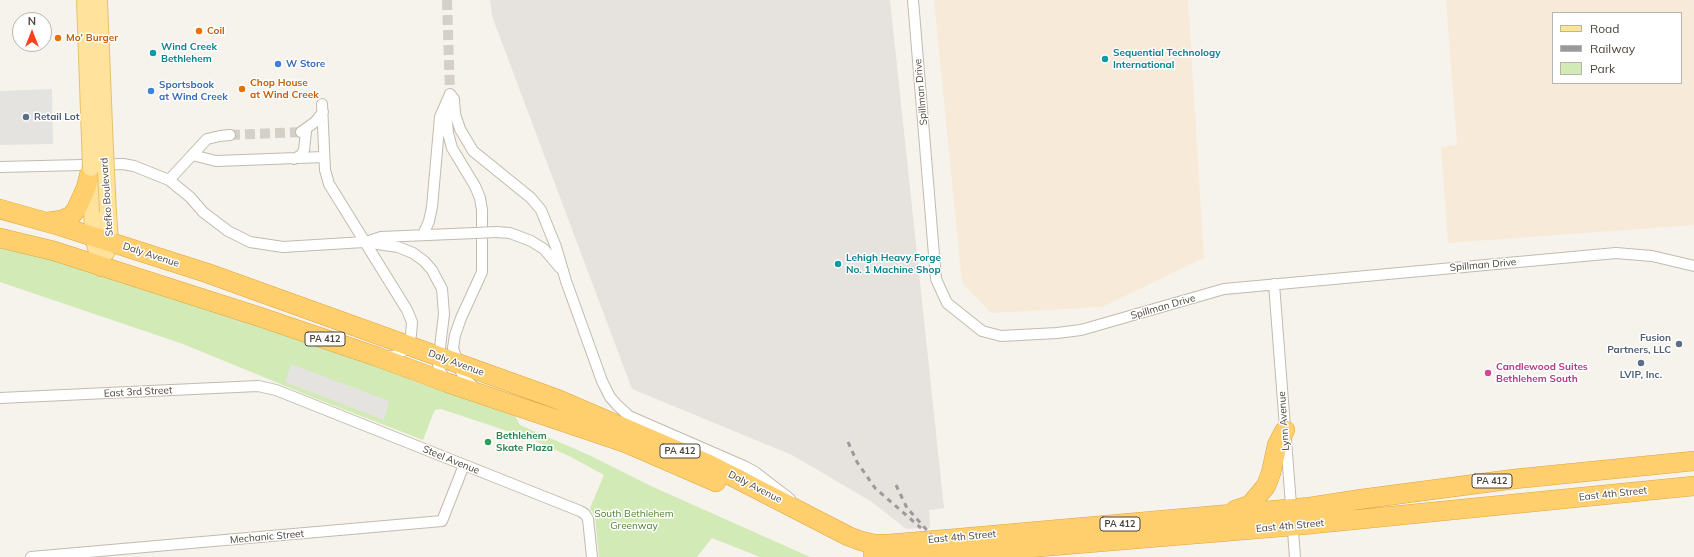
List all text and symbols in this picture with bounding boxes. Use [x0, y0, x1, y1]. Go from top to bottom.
north arrow [12, 12, 52, 52]
legend [1552, 12, 1682, 84]
text: N [28, 14, 36, 28]
text: Road [1590, 21, 1619, 36]
place label: Coil [207, 25, 225, 37]
marker: Coil [194, 26, 204, 36]
place label: Mo' Burger [66, 32, 118, 44]
marker: Mo' Burger [53, 33, 63, 43]
place label: Wind Creek Bethlehem [161, 41, 217, 64]
text: Railway [1590, 41, 1635, 56]
place label: Sequential Technology International [1113, 47, 1221, 70]
marker: Wind Creek Bethlehem [148, 48, 158, 58]
marker: Sequential Technology International [1100, 54, 1110, 64]
place label: W Store [286, 58, 325, 70]
street label: Spillman Drive [912, 58, 930, 126]
marker: W Store [273, 59, 283, 69]
text: Park [1590, 61, 1615, 76]
place label: Chop House at Wind Creek [250, 77, 319, 100]
place label: Sportsbook at Wind Creek [159, 79, 228, 102]
marker: Chop House at Wind Creek [237, 84, 247, 94]
marker: Sportsbook at Wind Creek [146, 86, 156, 96]
place label: Retail Lot [34, 111, 80, 123]
marker: Retail Lot [21, 112, 31, 122]
street label: Stefko Boulevard [98, 157, 116, 237]
street label: Daly Avenue [121, 240, 181, 270]
place label: Lehigh Heavy Forge No. 1 Machine Shop [846, 252, 941, 276]
street label: Spillman Drive [1449, 256, 1517, 274]
marker: Lehigh Heavy Forge No. 1 Machine Shop [833, 259, 843, 269]
street label: Spillman Drive [1129, 292, 1197, 322]
road number: PA 412 [305, 332, 345, 346]
place label: Fusion Partners, LLC [1607, 332, 1671, 356]
marker: Fusion Partners, LLC [1674, 339, 1684, 349]
street label: Daly Avenue [426, 347, 486, 379]
marker: LVIP, Inc. [1636, 358, 1646, 368]
place label: Candlewood Suites Bethlehem South [1496, 361, 1588, 384]
marker: Candlewood Suites Bethlehem South [1483, 368, 1493, 378]
place label: LVIP, Inc. [1620, 369, 1662, 381]
street label: East 3rd Street [103, 384, 173, 400]
street label: Lynn Avenue [1276, 391, 1292, 451]
place label: Bethlehem Skate Plaza [496, 430, 553, 454]
marker: Bethlehem Skate Plaza [483, 437, 493, 447]
street label: Steel Avenue [421, 443, 481, 477]
road number: PA 412 [660, 444, 700, 458]
street label: Daly Avenue [726, 468, 784, 506]
road number: PA 412 [1472, 474, 1512, 488]
street label: East 4th Street [1578, 484, 1648, 504]
park label: South Bethlehem Greenway [594, 508, 674, 532]
road number: PA 412 [1100, 517, 1140, 531]
street label: East 4th Street [1255, 517, 1325, 535]
street label: Mechanic Street [229, 528, 305, 546]
street label: East 4th Street [927, 528, 997, 546]

